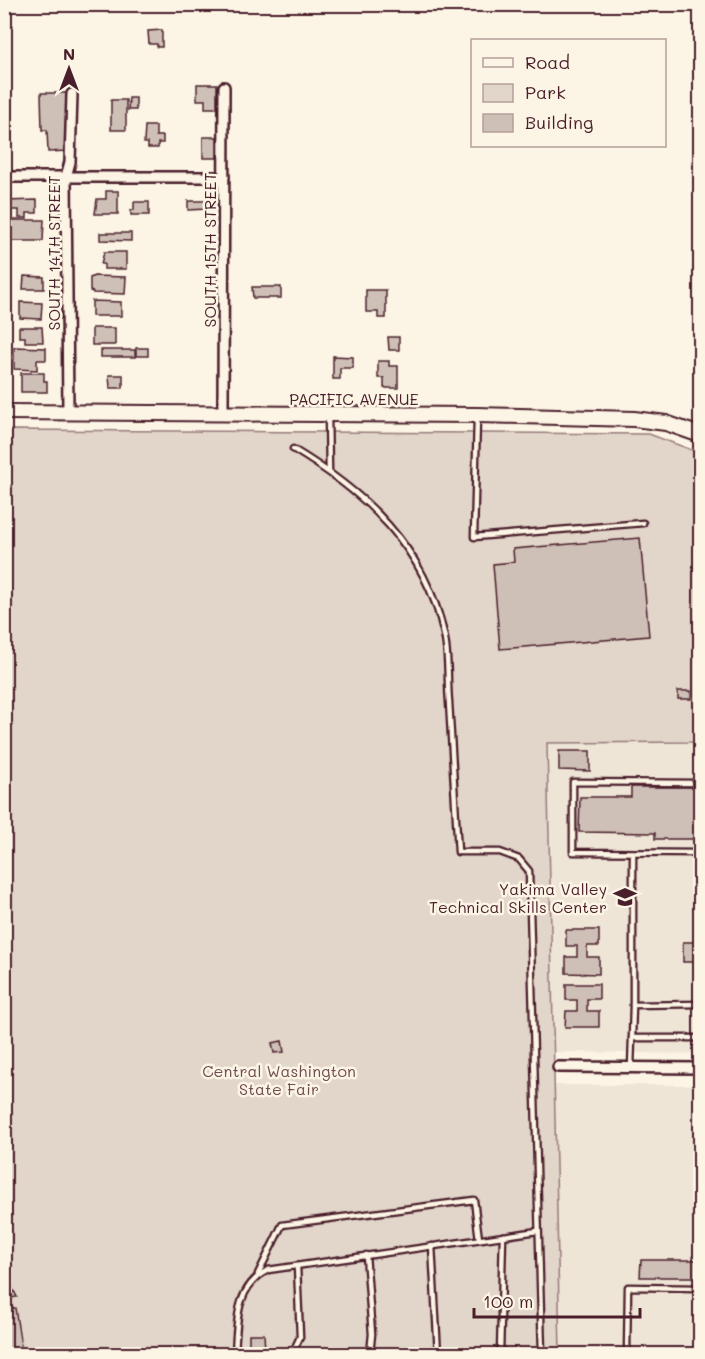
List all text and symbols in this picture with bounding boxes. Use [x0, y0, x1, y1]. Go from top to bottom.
north arrow [39, 39, 99, 99]
legend [471, 39, 666, 147]
text: N [63, 43, 75, 64]
text: Road [525, 50, 570, 74]
text: Park [525, 80, 566, 104]
text: Building [525, 110, 593, 134]
street label: SOUTH 15TH STREET [199, 172, 220, 328]
street label: SOUTH 14TH STREET [43, 175, 64, 331]
street label: PACIFIC AVENUE [289, 388, 419, 409]
place label: Yakima Valley Technical Skills Center [429, 878, 607, 917]
school or university icon: Yakima Valley Technical Skills Center [612, 884, 638, 910]
park label: Central Washington State Fair [202, 1060, 356, 1099]
scale bar [474, 1281, 640, 1319]
text: 100 m [483, 1289, 533, 1313]

